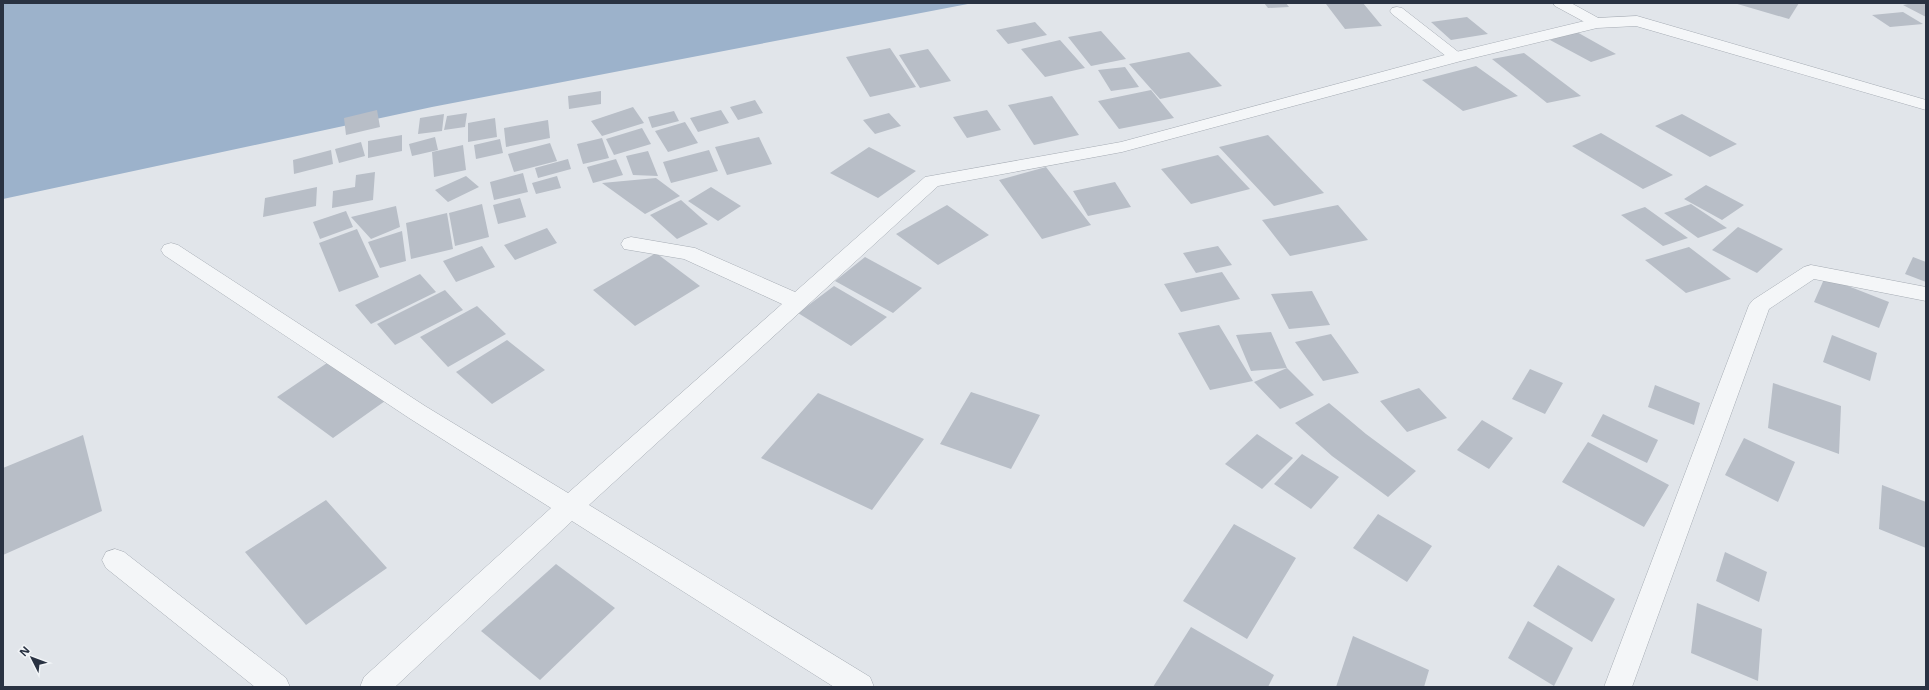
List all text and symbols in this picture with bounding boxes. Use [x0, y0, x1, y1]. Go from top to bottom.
north arrow [12, 638, 52, 678]
text: N [16, 643, 33, 659]

